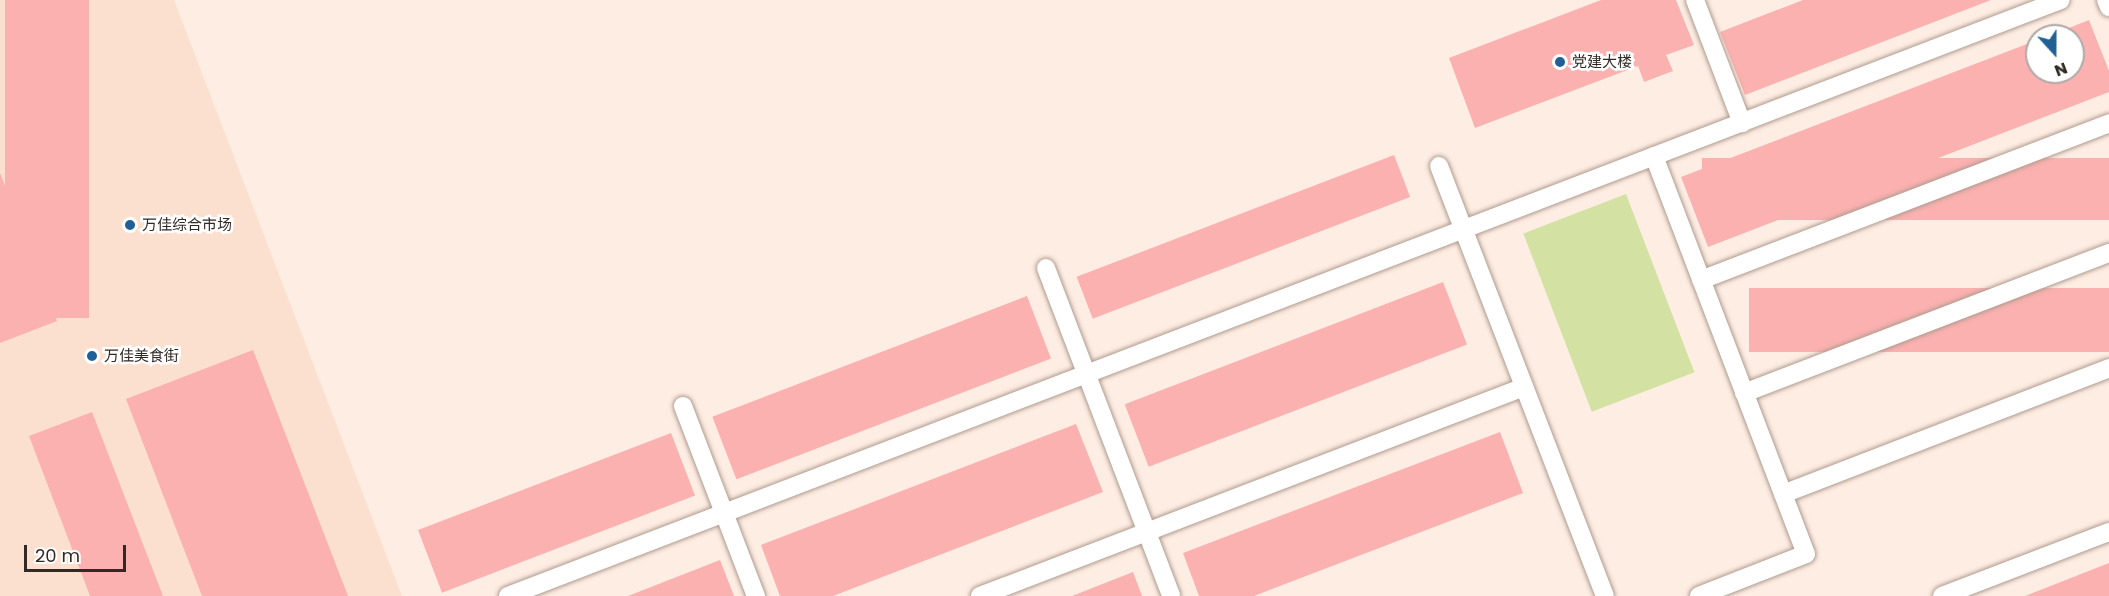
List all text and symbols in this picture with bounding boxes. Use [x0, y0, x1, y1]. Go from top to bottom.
north arrow [2025, 24, 2085, 84]
place label: 党建大楼 [1572, 53, 1632, 71]
marker: 党建大楼 [1553, 55, 1567, 69]
text: N [2051, 57, 2071, 82]
place label: 万佳综合市场 [142, 216, 232, 234]
marker: 万佳综合市场 [123, 218, 137, 232]
place label: 万佳美食街 [104, 347, 179, 365]
marker: 万佳美食街 [85, 349, 99, 363]
scale bar [27, 533, 129, 571]
text: 20 m [35, 543, 80, 568]

